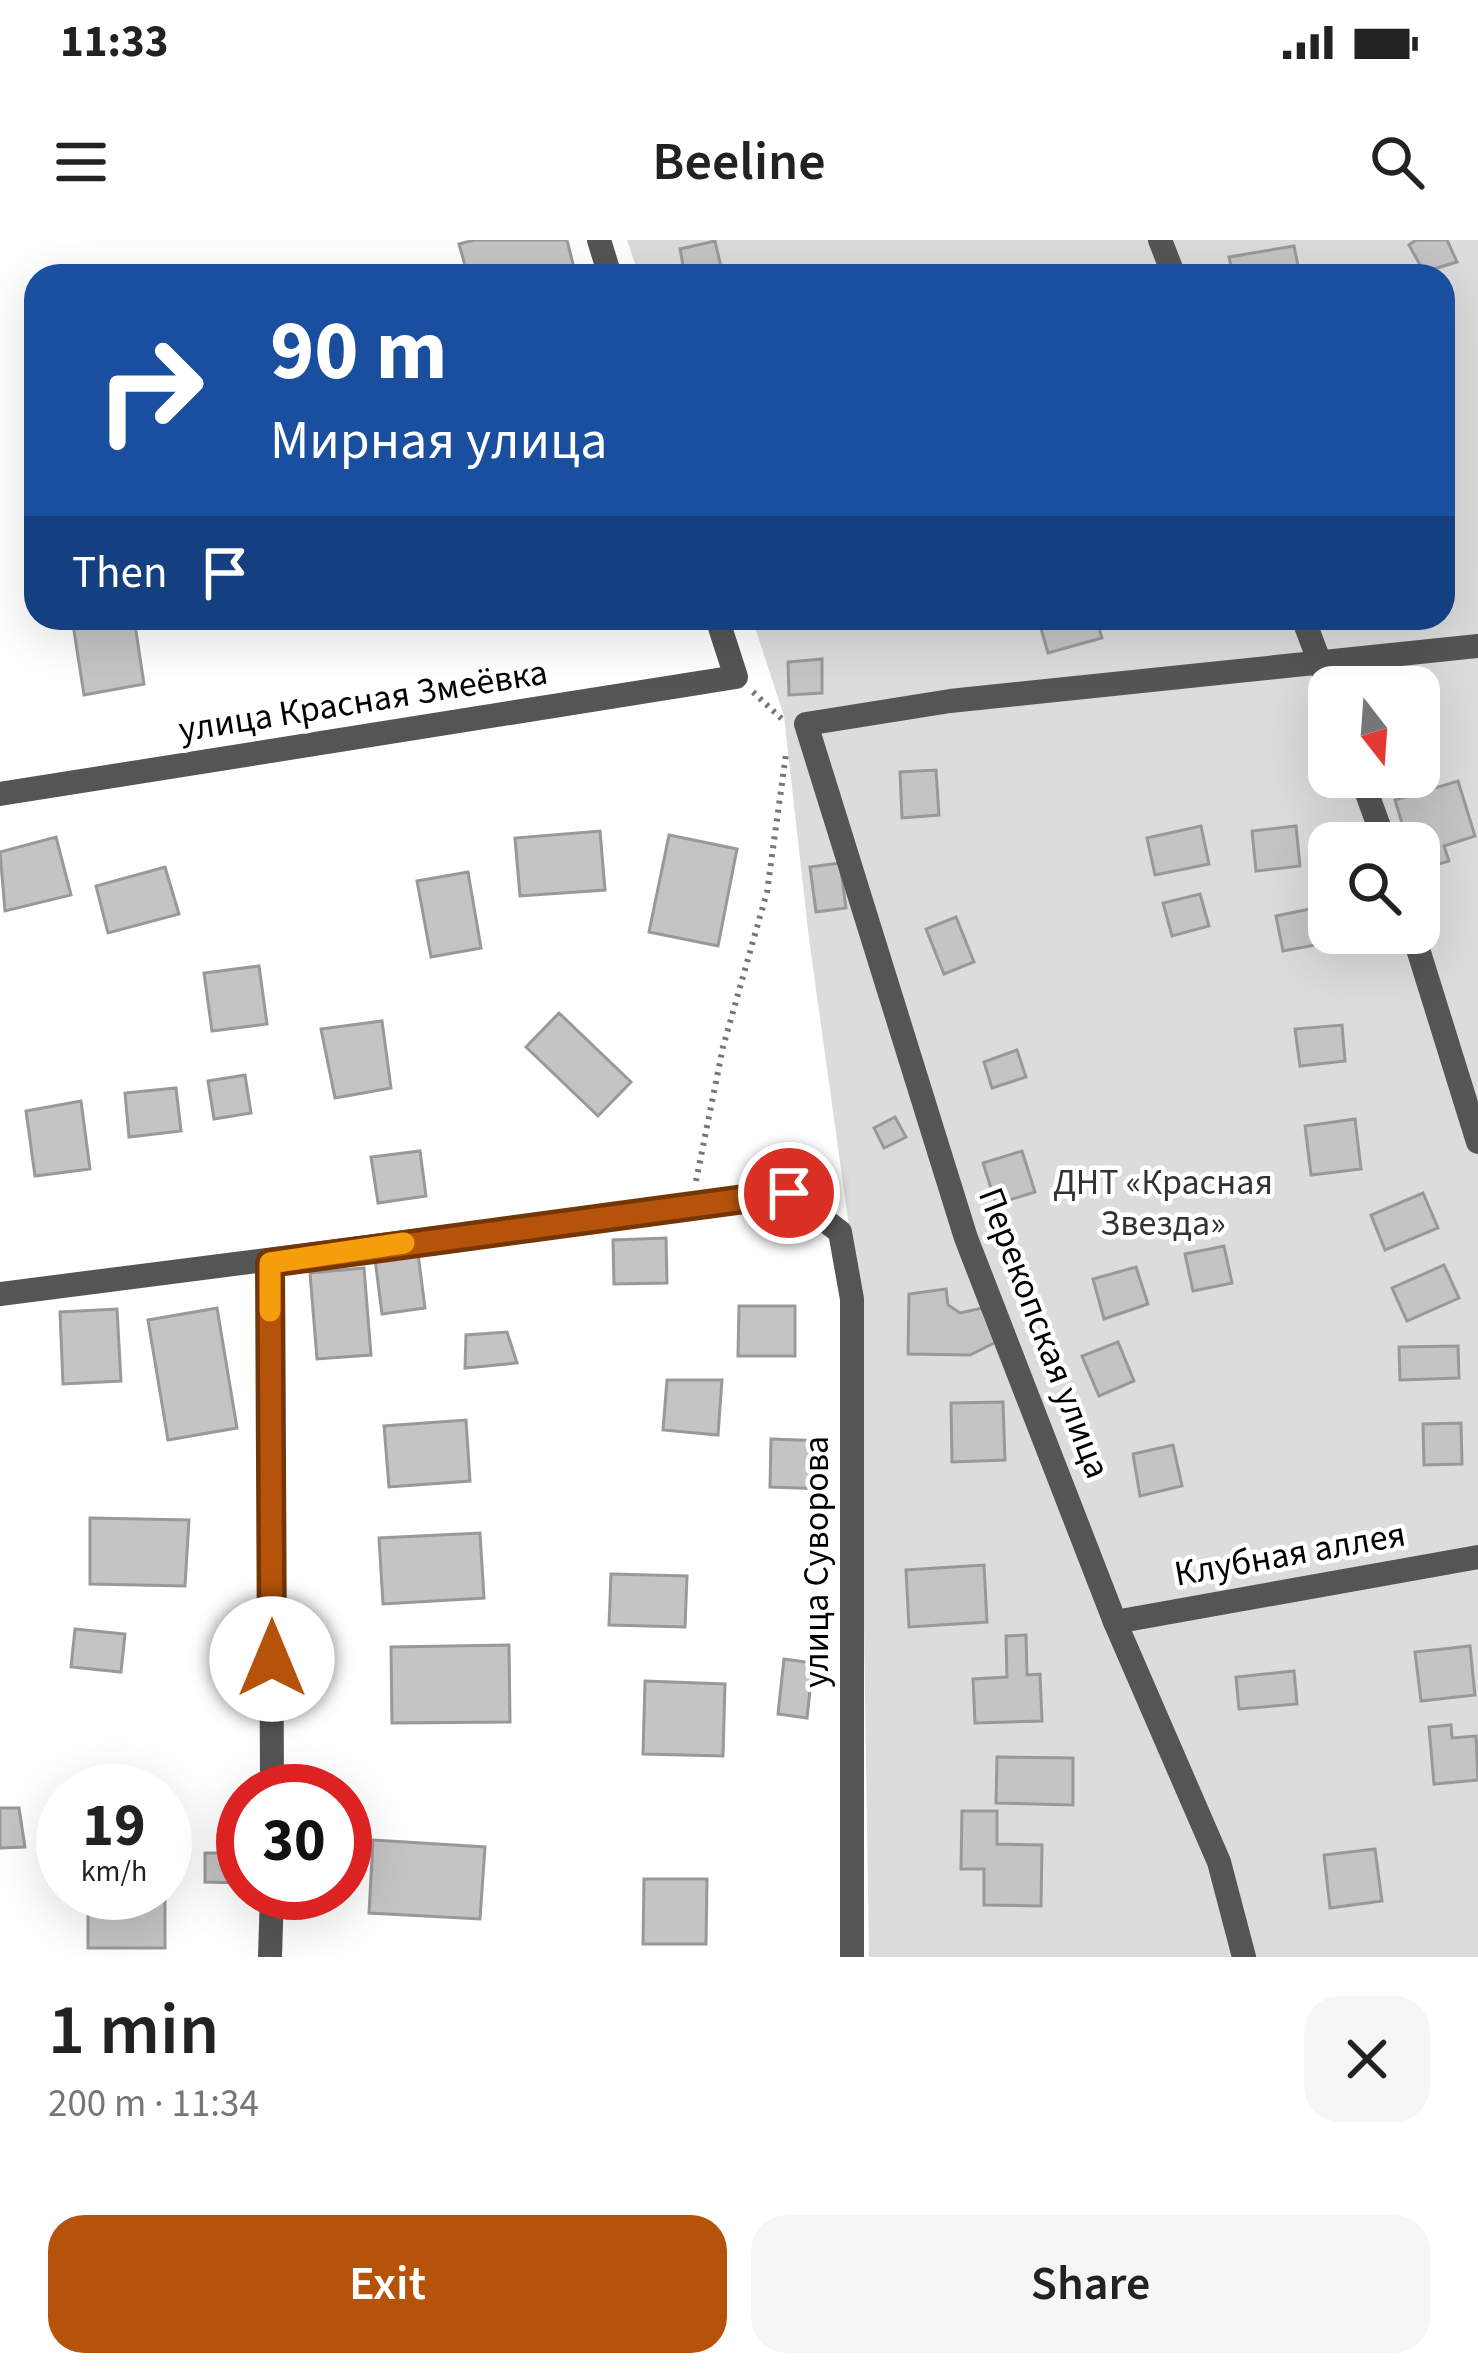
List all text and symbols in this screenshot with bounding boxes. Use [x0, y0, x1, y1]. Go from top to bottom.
text: 11:33 [60, 10, 169, 74]
text: Beeline [652, 124, 826, 201]
icon: menu [48, 129, 114, 195]
icon: search [1364, 129, 1430, 195]
text: 90 m [270, 292, 448, 412]
icon: right [72, 312, 228, 468]
text: Мирная улица [270, 403, 607, 480]
icon: arrive [192, 540, 258, 606]
text: Then [72, 541, 168, 605]
street label: улица Красная Змеёвка [175, 647, 551, 755]
north arrow [1308, 666, 1440, 798]
map controls [1308, 666, 1440, 954]
button: search [1308, 822, 1440, 954]
pin [738, 1142, 840, 1244]
park label: ДНТ «Красная Звезда» [1053, 1157, 1273, 1249]
icon: arrive [756, 1160, 822, 1226]
street label: Перекопская улица [965, 1180, 1123, 1486]
street label: улица Суворова [791, 1436, 842, 1688]
street label: Клубная аллея [1170, 1509, 1410, 1599]
position arrow [209, 1596, 335, 1722]
speed limit sign: 30 [216, 1764, 372, 1920]
text: 19 [82, 1784, 146, 1869]
text: km/h [81, 1850, 147, 1893]
text: 1 min [48, 1979, 219, 2082]
button: close [1304, 1996, 1430, 2122]
text: 200 m · 11:34 [48, 2076, 259, 2132]
button: Exit [48, 2215, 727, 2353]
button: Share [751, 2215, 1430, 2353]

